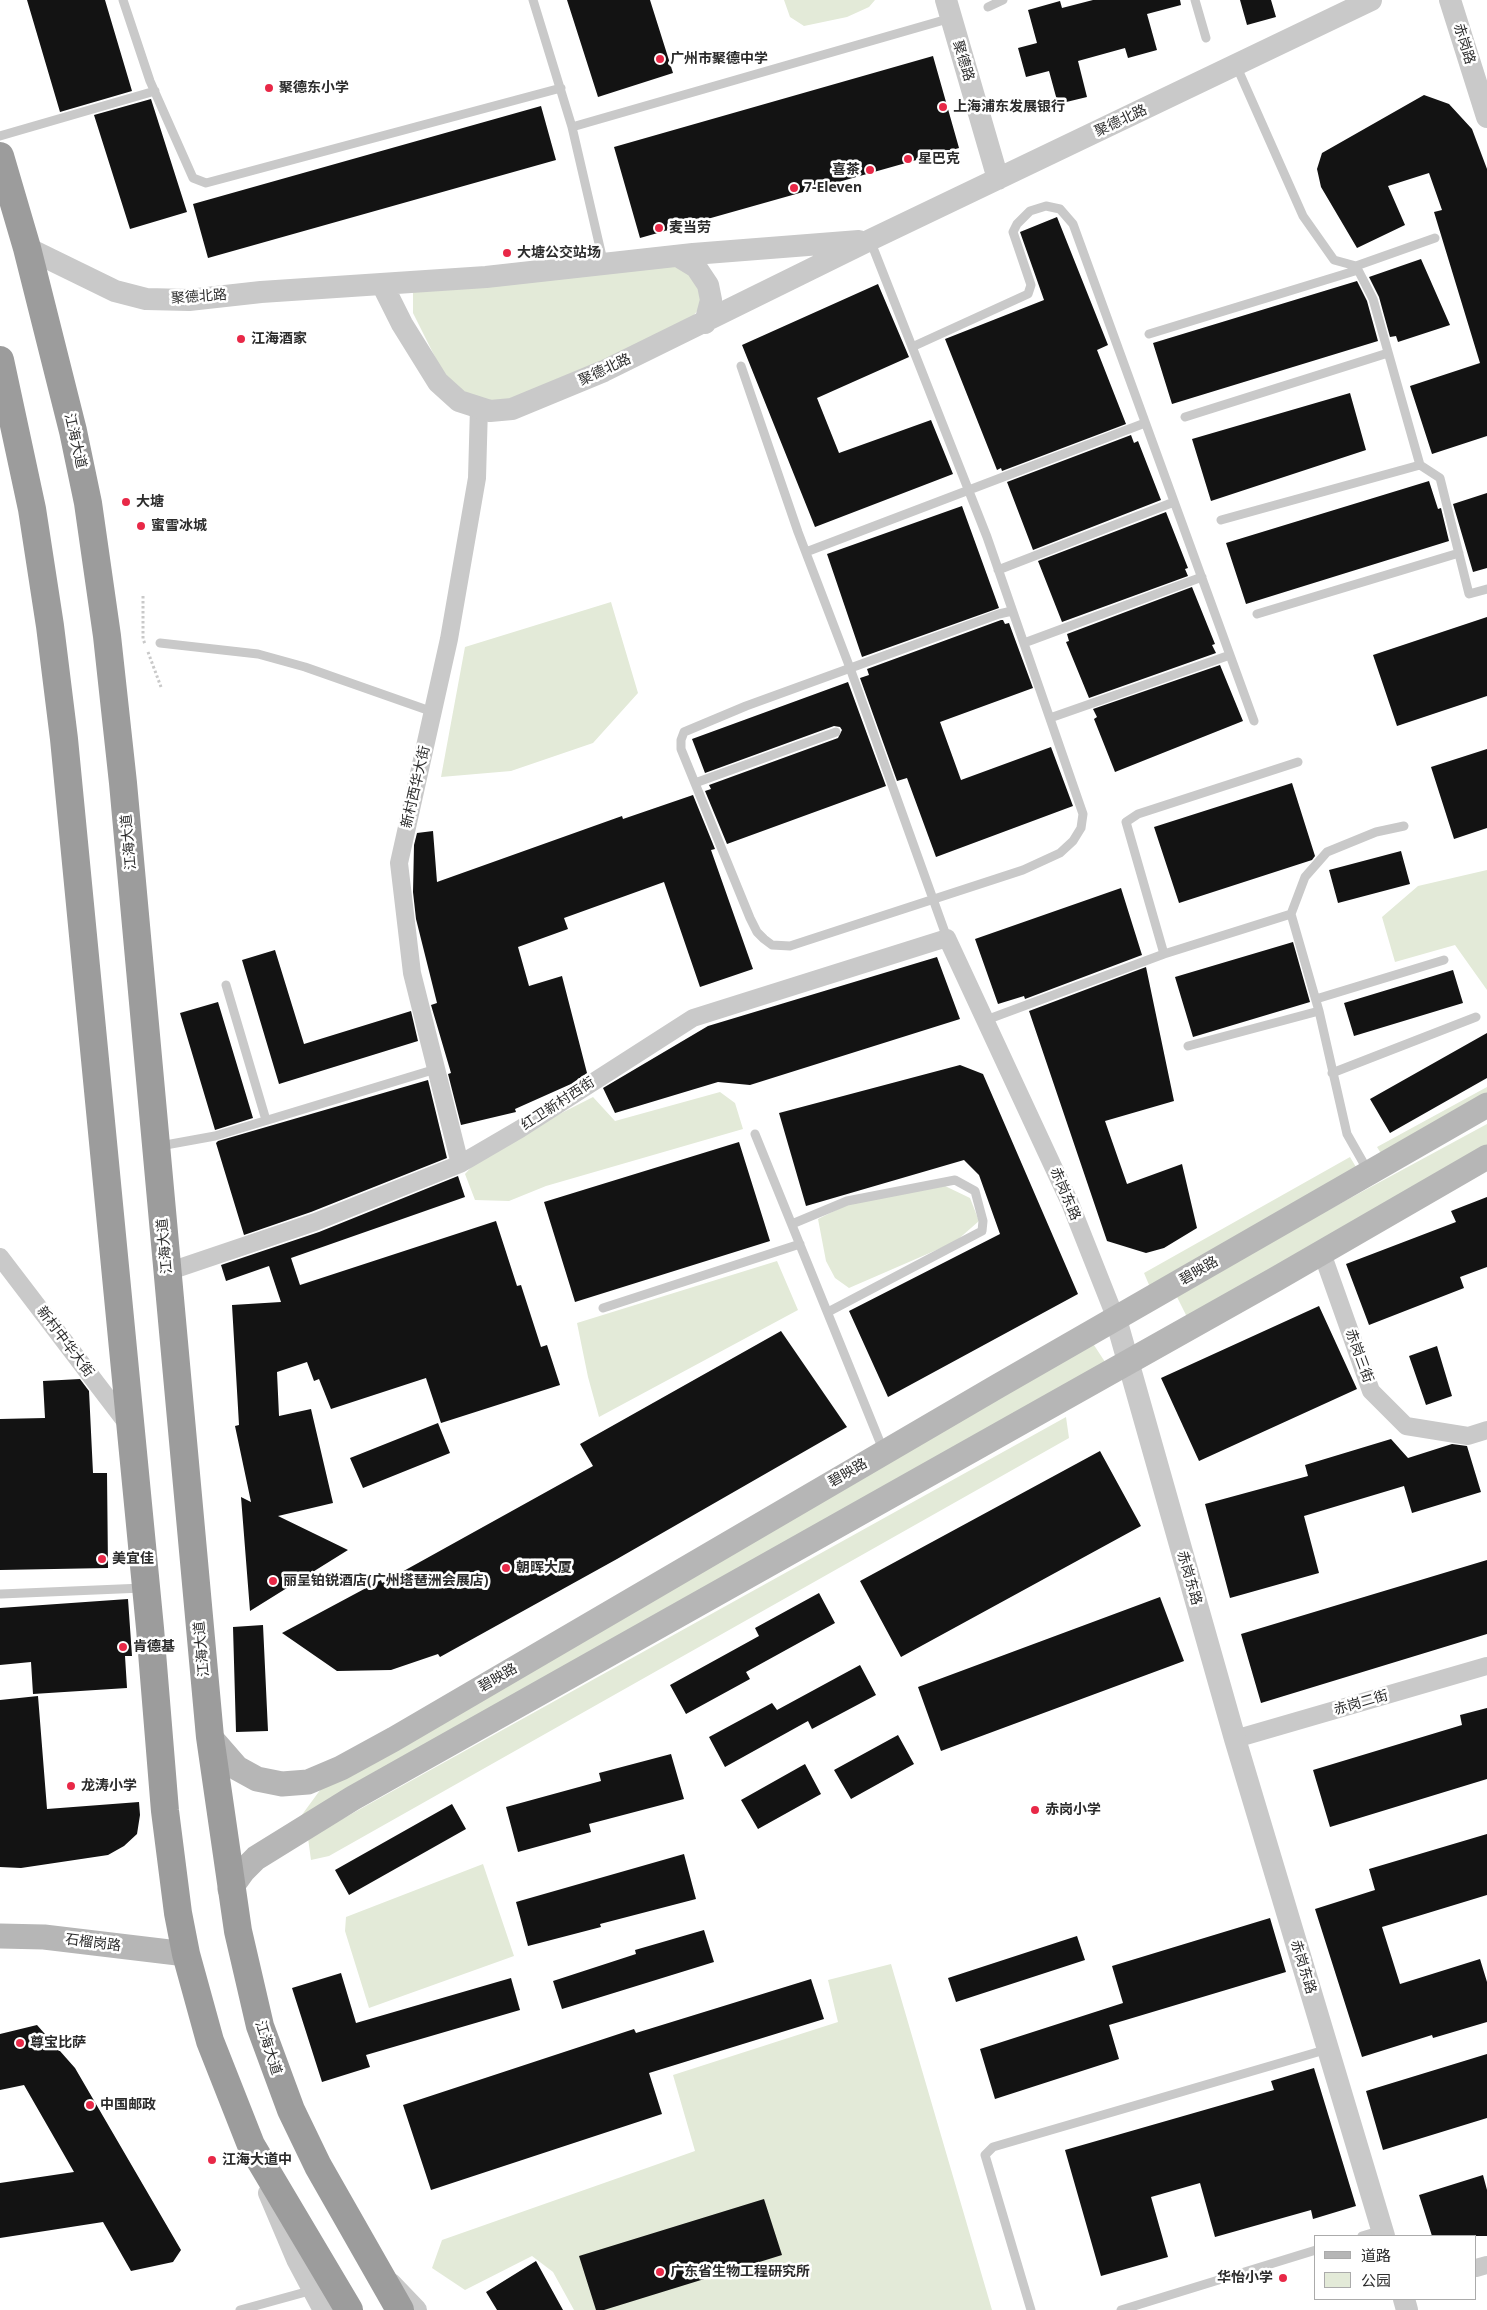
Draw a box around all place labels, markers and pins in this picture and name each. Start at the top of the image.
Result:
place label: 广州市聚德中学 [670,51,768,67]
marker: 广州市聚德中学 [654,53,666,65]
place label: 聚德东小学 [279,80,349,96]
marker: 聚德东小学 [263,82,275,94]
place label: 上海浦东发展银行 [953,99,1065,115]
marker: 上海浦东发展银行 [937,101,949,113]
place label: 星巴克 [918,151,960,167]
marker: 星巴克 [902,153,914,165]
place label: 喜茶 [832,162,860,178]
marker: 喜茶 [864,164,876,176]
place label: 7-Eleven [804,180,862,196]
marker: 7-Eleven [788,182,800,194]
place label: 麦当劳 [669,220,711,236]
marker: 麦当劳 [653,222,665,234]
place label: 大塘公交站场 [517,245,601,261]
marker: 大塘公交站场 [501,247,513,259]
place label: 江海酒家 [251,331,307,347]
marker: 江海酒家 [235,333,247,345]
place label: 大塘 [136,494,164,510]
marker: 大塘 [120,496,132,508]
place label: 蜜雪冰城 [151,518,207,534]
marker: 蜜雪冰城 [135,520,147,532]
place label: 美宜佳 [112,1551,154,1567]
marker: 美宜佳 [96,1553,108,1565]
place label: 朝晖大厦 [516,1560,572,1576]
marker: 朝晖大厦 [500,1562,512,1574]
place label: 丽呈铂锐酒店(广州塔琶洲会展店) [283,1573,488,1589]
marker: 丽呈铂锐酒店(广州塔琶洲会展店) [267,1575,279,1587]
place label: 肯德基 [133,1639,175,1655]
marker: 肯德基 [117,1641,129,1653]
place label: 龙涛小学 [81,1778,137,1794]
marker: 龙涛小学 [65,1780,77,1792]
place label: 赤岗小学 [1045,1802,1101,1818]
marker: 赤岗小学 [1029,1804,1041,1816]
place label: 尊宝比萨 [30,2035,86,2051]
marker: 尊宝比萨 [14,2037,26,2049]
place label: 中国邮政 [100,2097,156,2113]
marker: 中国邮政 [84,2099,96,2111]
place label: 江海大道中 [222,2152,292,2168]
marker: 江海大道中 [206,2154,218,2166]
place label: 广东省生物工程研究所 [670,2264,810,2280]
marker: 广东省生物工程研究所 [654,2266,666,2278]
place label: 华怡小学 [1217,2270,1273,2286]
marker: 华怡小学 [1277,2272,1289,2284]

